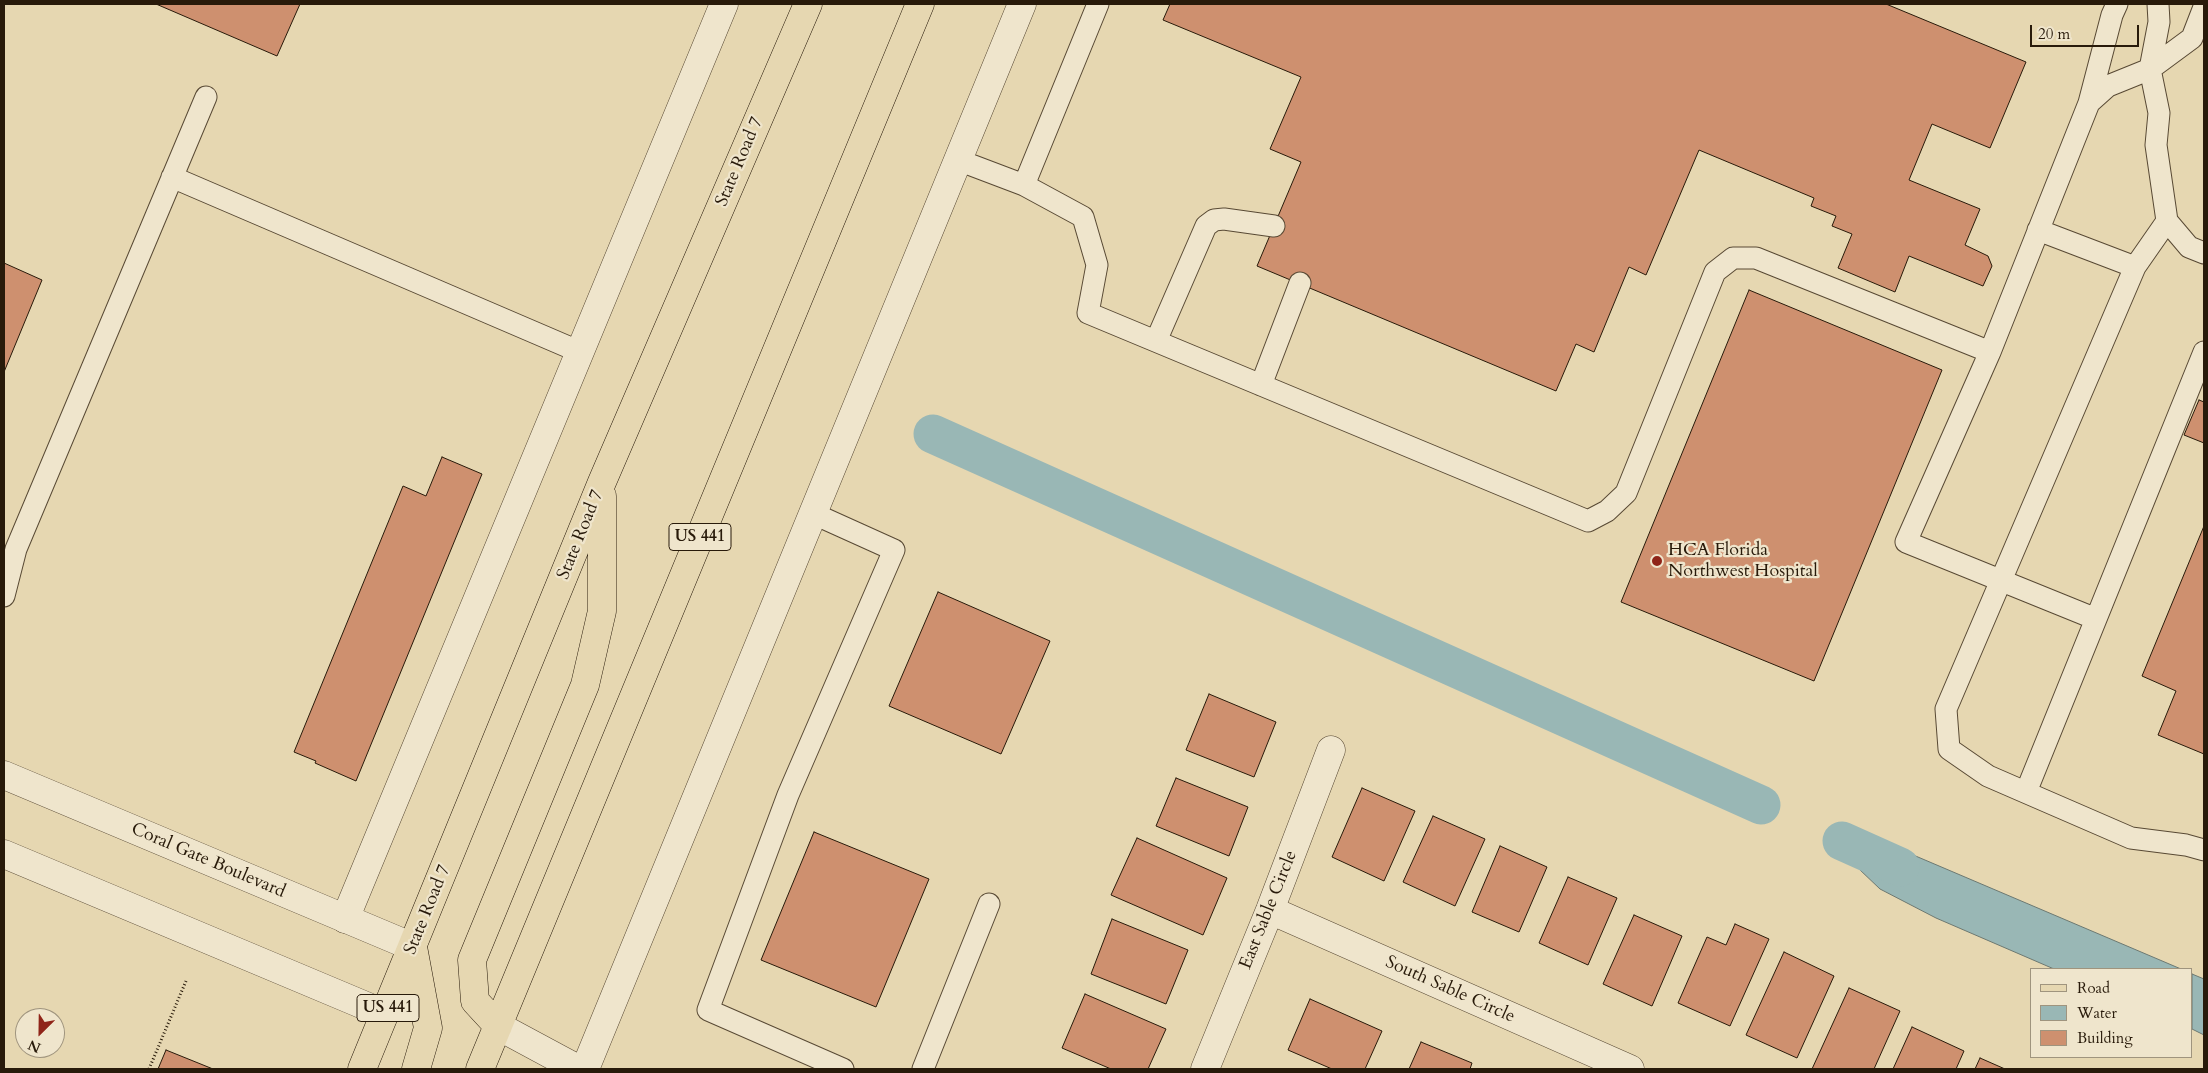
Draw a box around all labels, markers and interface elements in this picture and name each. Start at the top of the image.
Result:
scale bar [2033,15,2142,47]
text: 20 m [2038,24,2070,44]
street label: State Road 7 [712,114,768,210]
street label: State Road 7 [553,487,609,583]
road number: US 441 [669,524,731,550]
place label: HCA Florida Northwest Hospital [1668,540,1818,582]
marker: HCA Florida Northwest Hospital [1650,554,1664,568]
street label: Coral Gate Boulevard [128,819,288,903]
street label: East Sable Circle [1235,848,1303,972]
street label: State Road 7 [400,862,456,958]
street label: South Sable Circle [1382,952,1518,1028]
legend [2030,968,2193,1058]
text: Road [2077,978,2110,998]
road number: US 441 [357,994,419,1021]
text: Water [2077,1003,2117,1023]
north arrow [15,1008,65,1058]
text: Building [2077,1028,2133,1048]
text: N [25,1035,44,1057]

